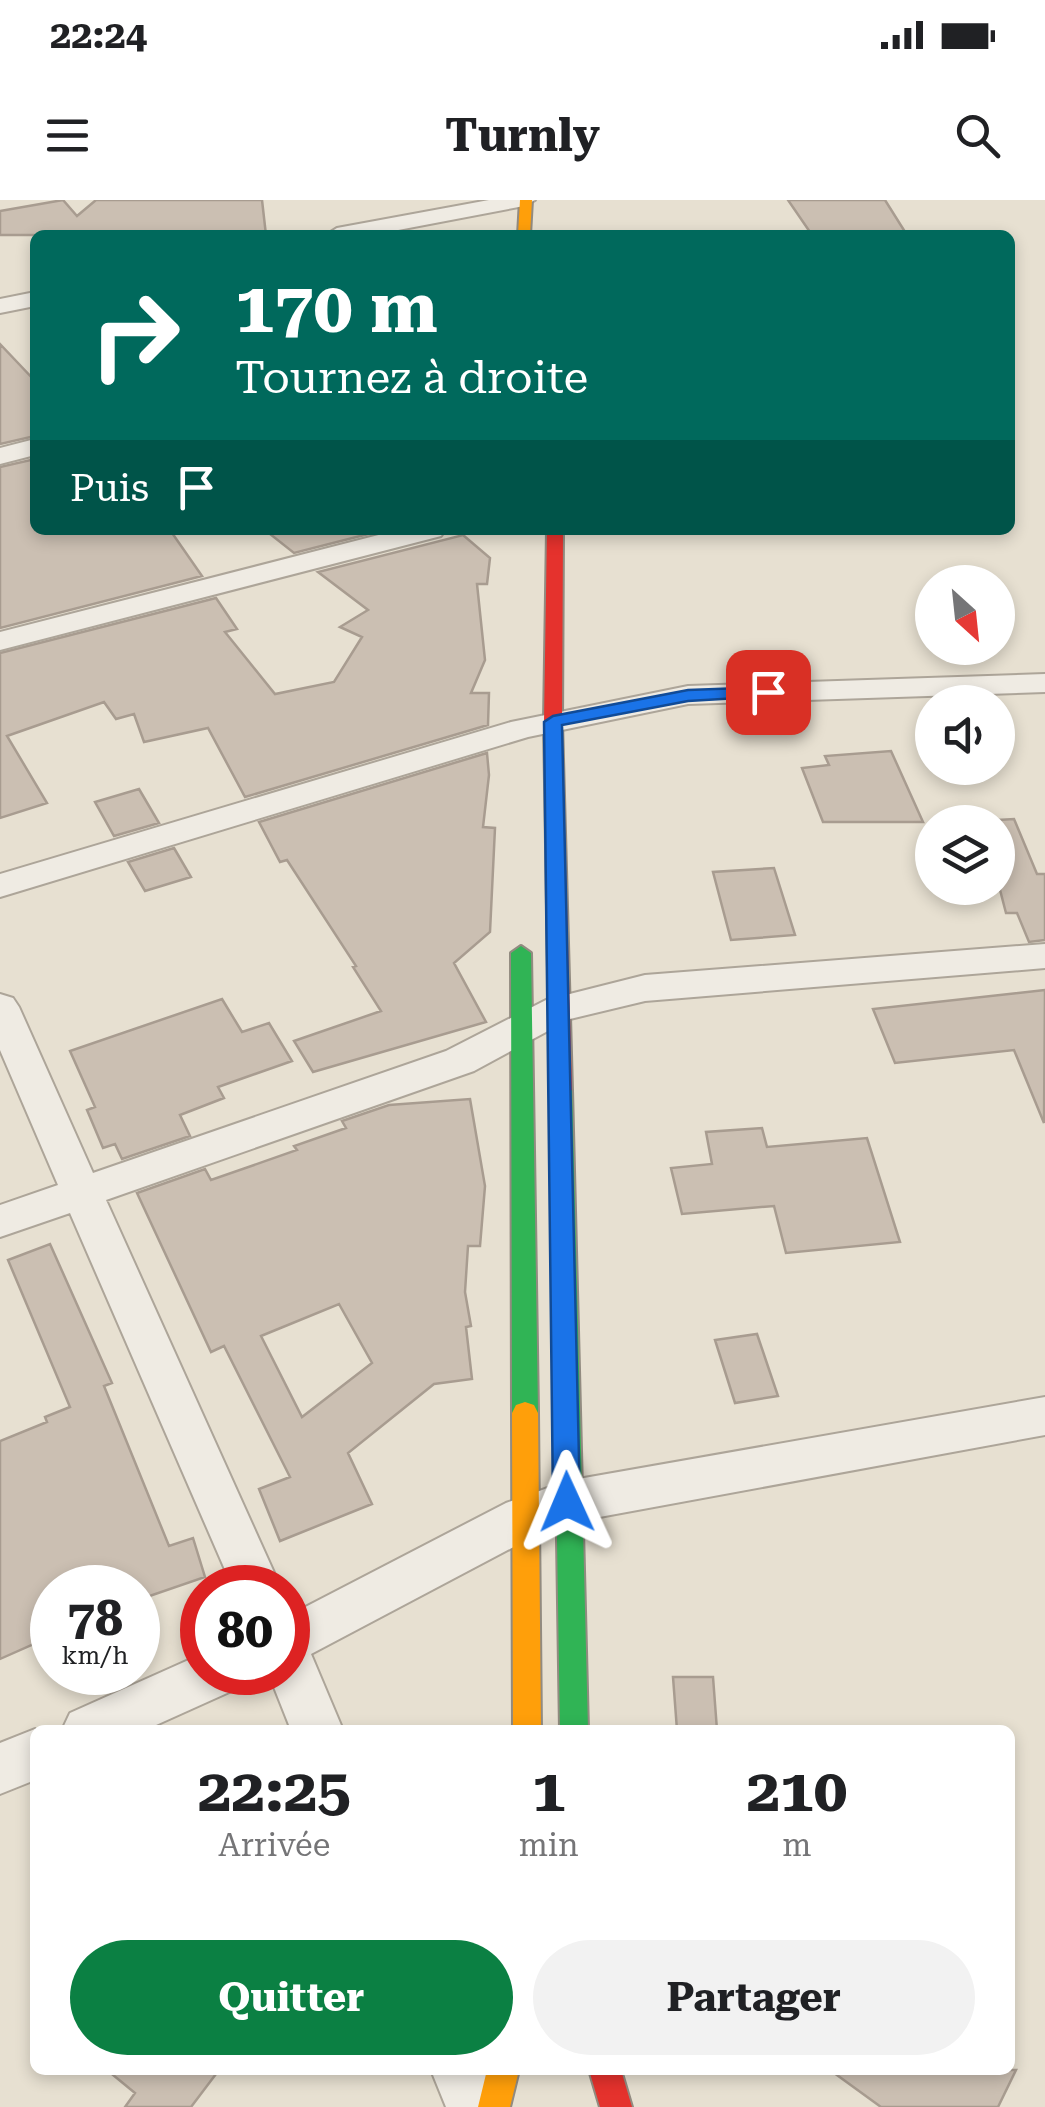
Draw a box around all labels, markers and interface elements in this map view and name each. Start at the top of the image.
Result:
text: 22:24 [50,13,147,57]
icon: menu [40,108,95,163]
icon: search [950,108,1005,163]
text: Turnly [445,109,600,162]
text: 170 m [235,267,438,349]
icon: right [70,270,200,400]
text: Tournez à droite [235,351,588,404]
icon: arrive [169,460,224,515]
text: Puis [70,466,149,510]
north arrow [915,565,1015,665]
map controls [915,565,1015,905]
pin [726,650,811,735]
icon: arrive [741,665,796,720]
button: sound [915,685,1015,785]
button: layers [915,805,1015,905]
position arrow [515,1450,619,1554]
speed limit sign: 80 [180,1565,310,1695]
text: 78 [67,1589,123,1647]
text: km/h [62,1641,128,1670]
text: 22:25 [198,1755,351,1826]
text: 1 [532,1755,565,1826]
text: 210 [746,1755,847,1826]
text: Arrivée [218,1826,330,1864]
text: min [519,1826,579,1864]
text: m [782,1826,811,1864]
button: Quitter [70,1940,513,2055]
button: Partager [533,1940,975,2055]

